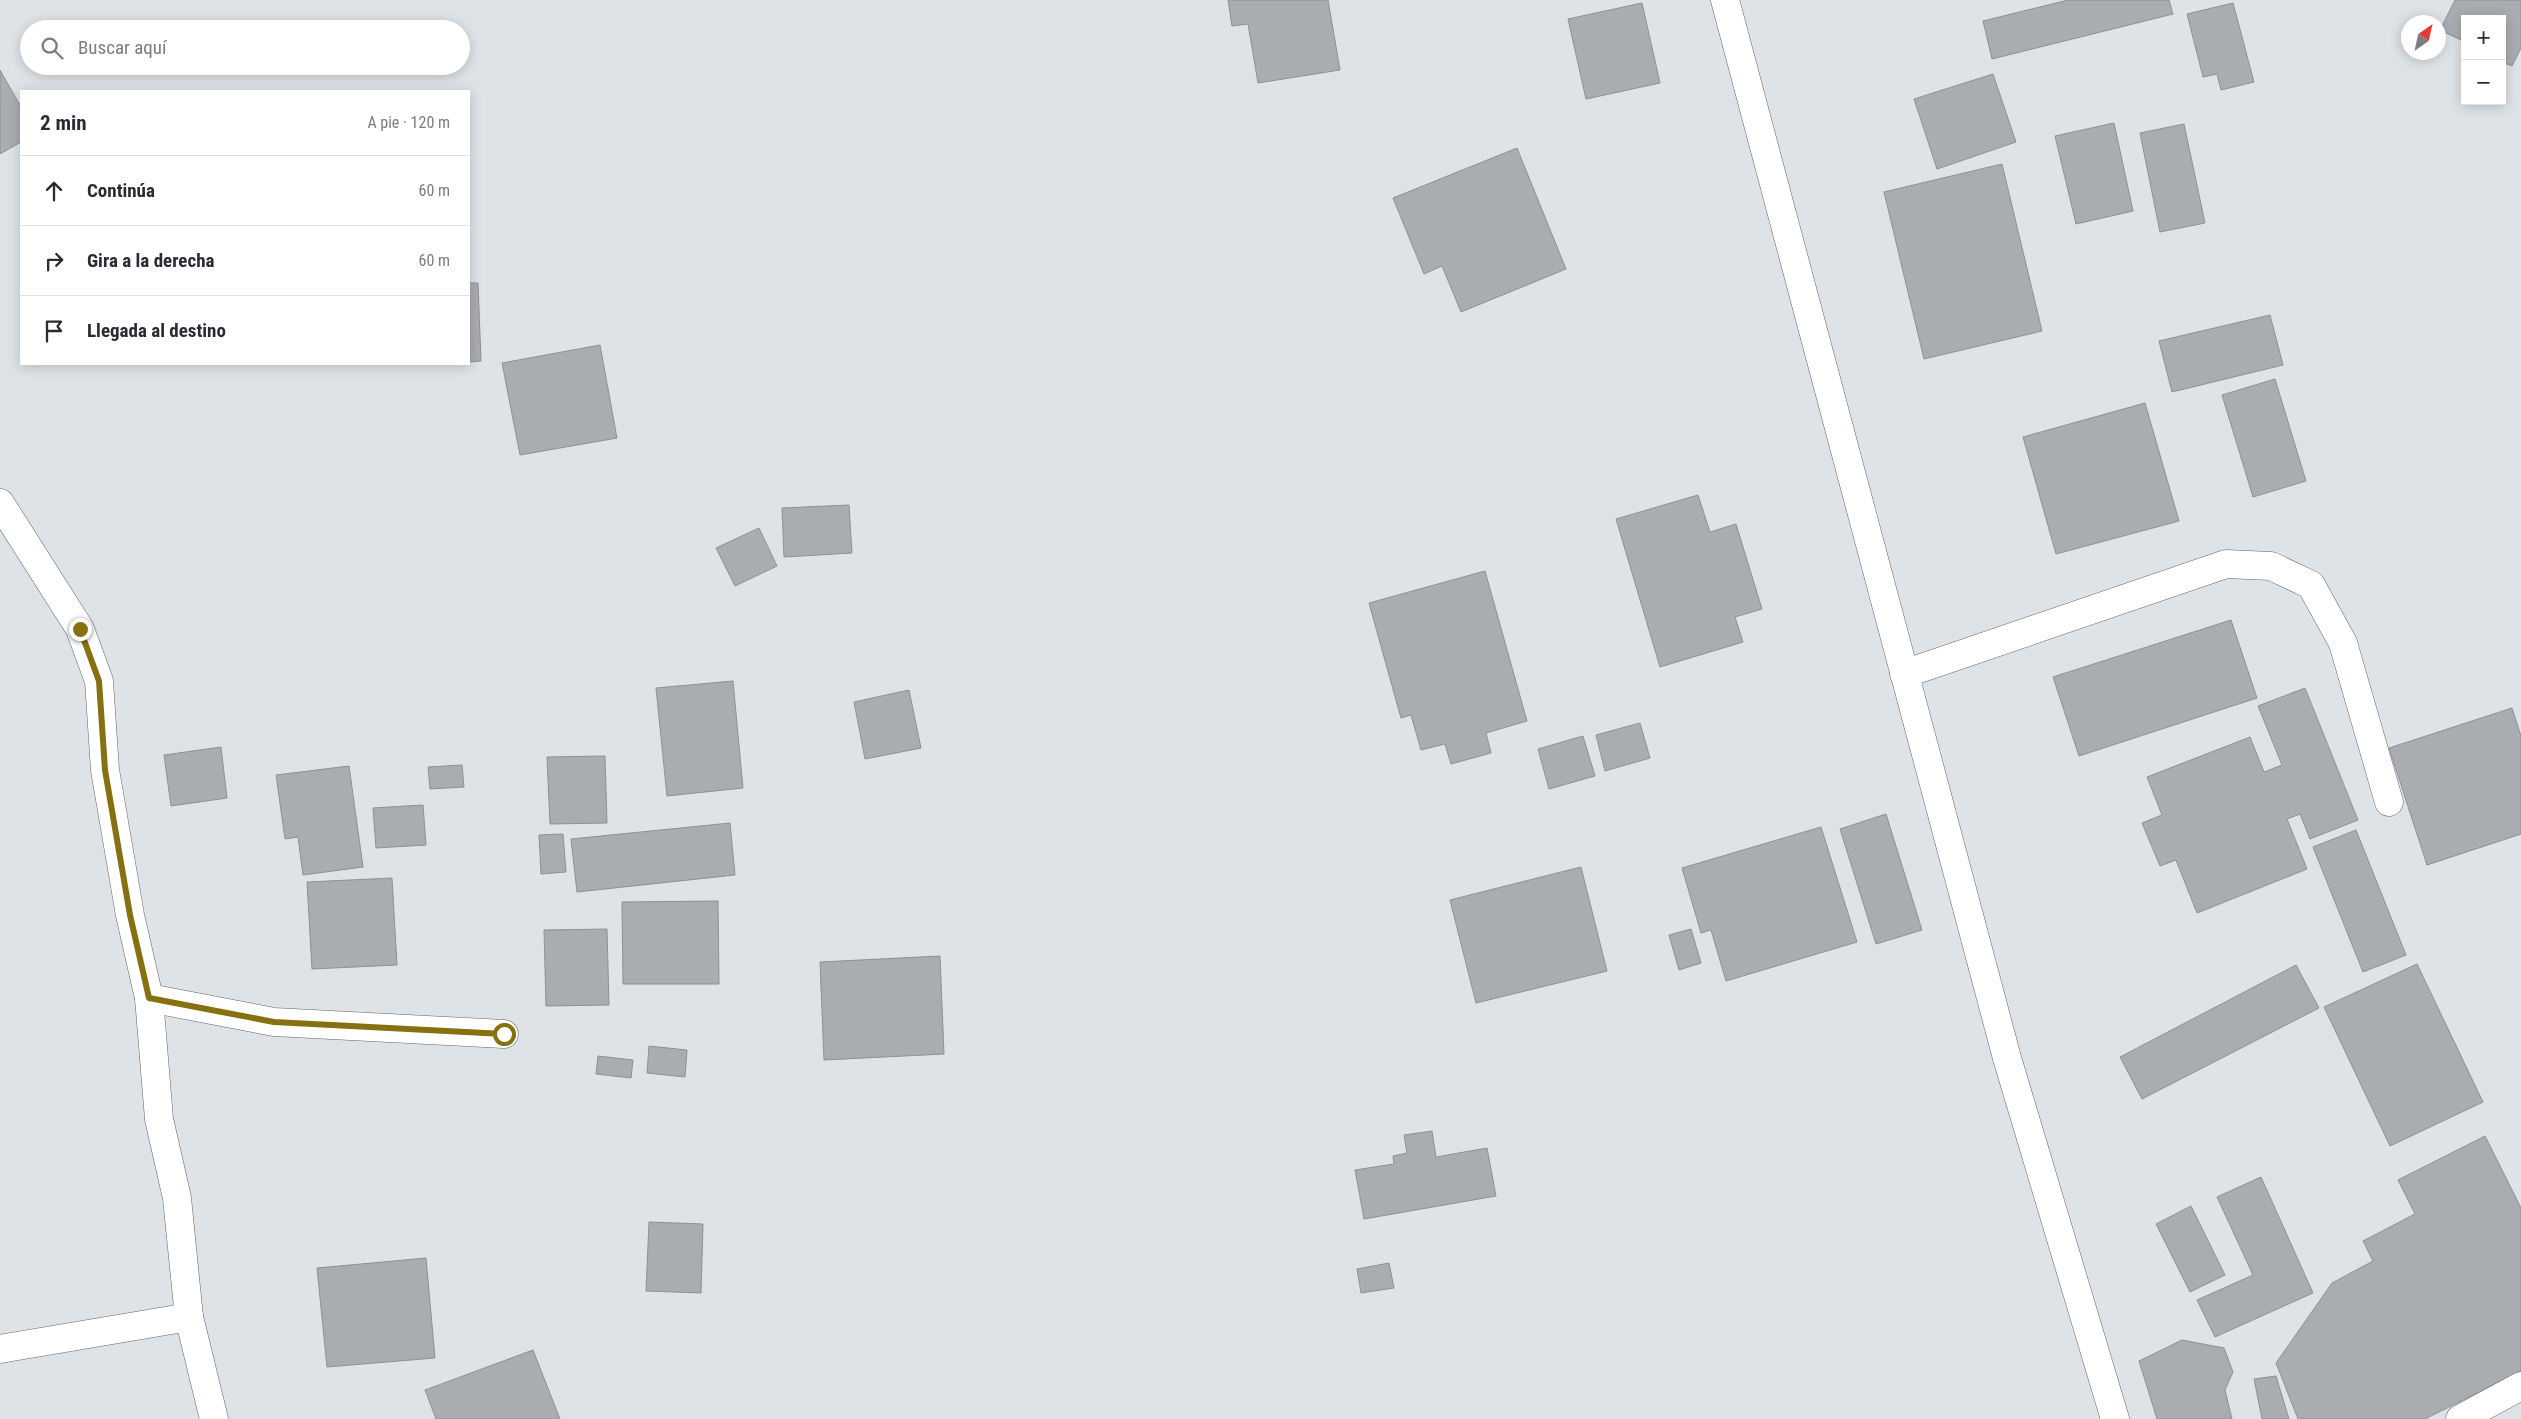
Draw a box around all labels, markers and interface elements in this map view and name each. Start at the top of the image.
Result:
north arrow [2401,15,2446,60]
map controls [2461,15,2506,105]
button: + [2461,15,2506,60]
search box [20,20,470,75]
icon: search [38,34,66,62]
text: Buscar aquí [78,36,167,59]
button: − [2461,60,2506,105]
text: 2 min [40,111,87,135]
text: A pie · 120 m [367,113,450,132]
icon: ahead [40,177,68,205]
text: Continúa [87,179,155,202]
text: 60 m [418,181,450,200]
icon: right [40,247,68,275]
text: Gira a la derecha [87,249,214,272]
text: 60 m [418,251,450,270]
icon: arrive [40,317,68,345]
text: Llegada al destino [87,319,226,342]
route end [69,618,92,641]
route start [493,1023,516,1046]

